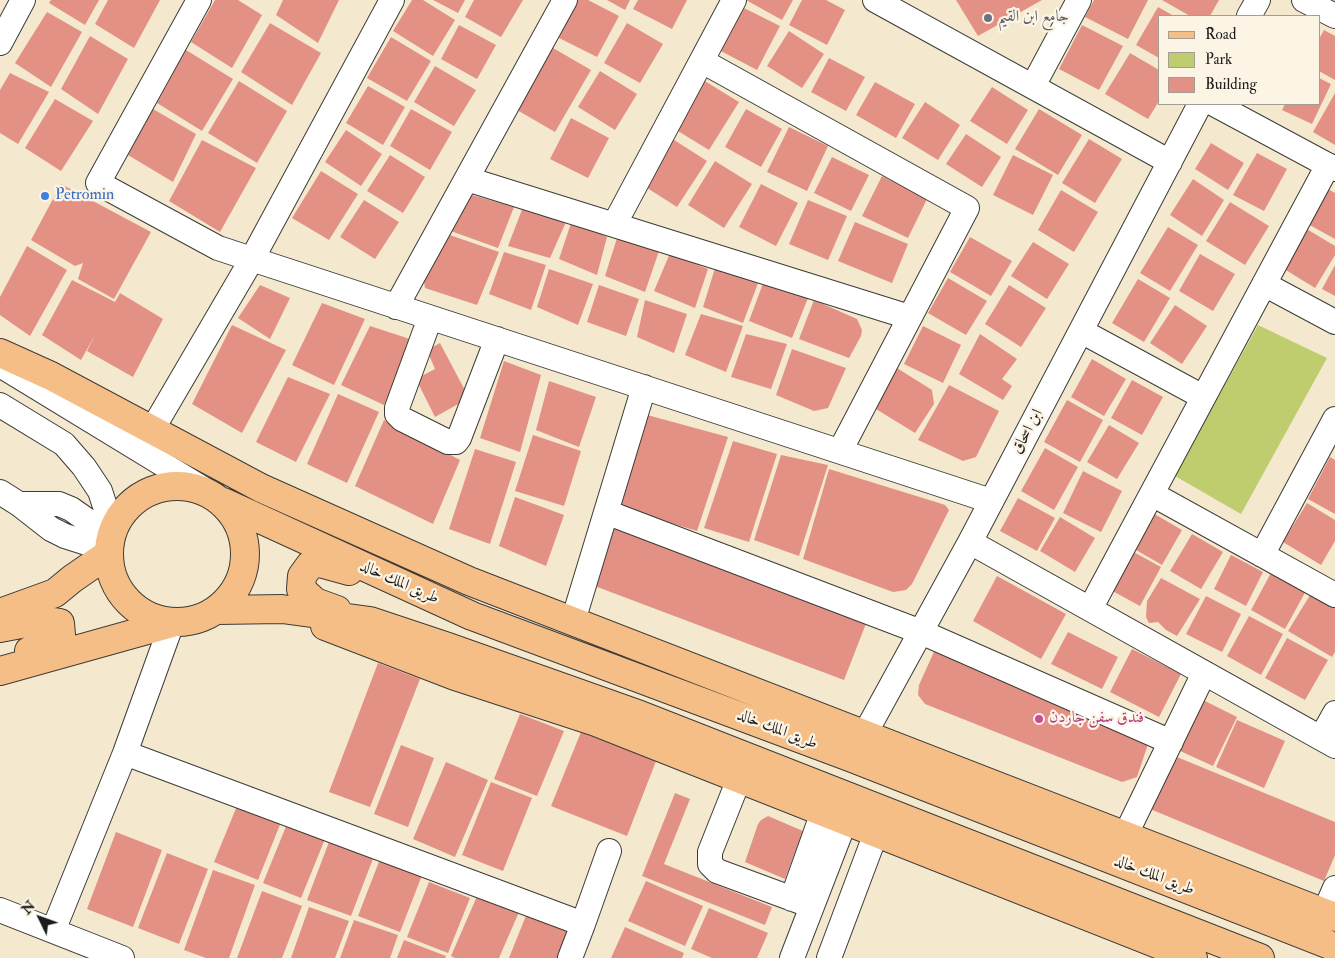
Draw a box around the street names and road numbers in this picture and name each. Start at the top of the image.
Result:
street label: ابن اسحاق [1008,406,1048,458]
street label: طريق الملك خالد [356,557,442,609]
street label: طريق الملك خالد [734,706,820,754]
street label: طريق الملك خالد [1111,852,1197,900]

